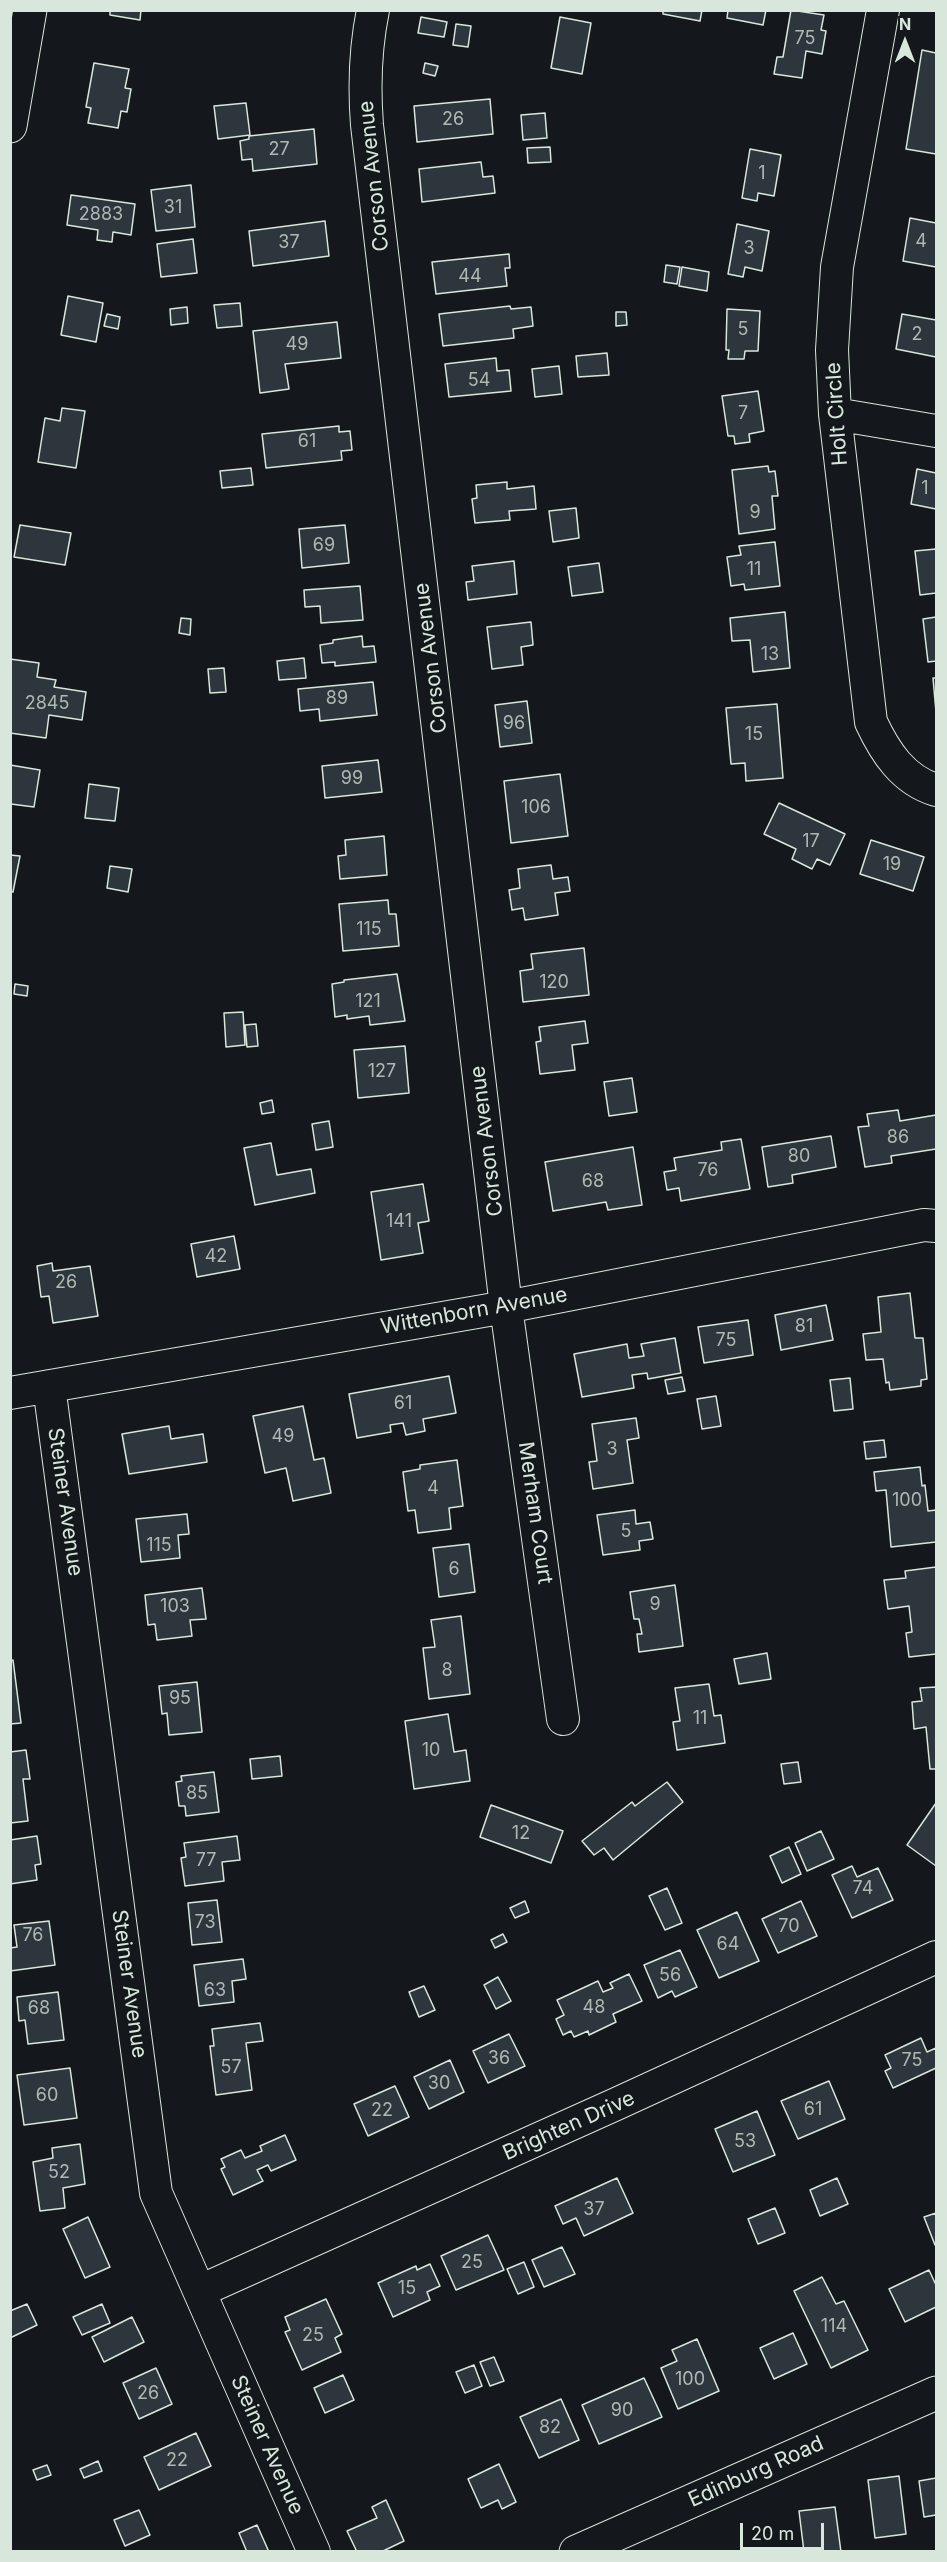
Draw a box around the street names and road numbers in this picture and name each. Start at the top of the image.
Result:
street label: Corson Avenue [354,99,394,253]
street label: Holt Circle [821,361,853,467]
street label: Corson Avenue [409,581,453,735]
street label: Corson Avenue [465,1064,509,1218]
street label: Wittenborn Avenue [379,1282,569,1340]
street label: Steiner Avenue [42,1426,88,1578]
street label: Merham Court [513,1440,557,1586]
street label: Steiner Avenue [106,1908,152,2060]
street label: Brighten Drive [499,2086,639,2166]
street label: Steiner Avenue [225,2371,309,2519]
street label: Edinburg Road [685,2431,827,2513]

